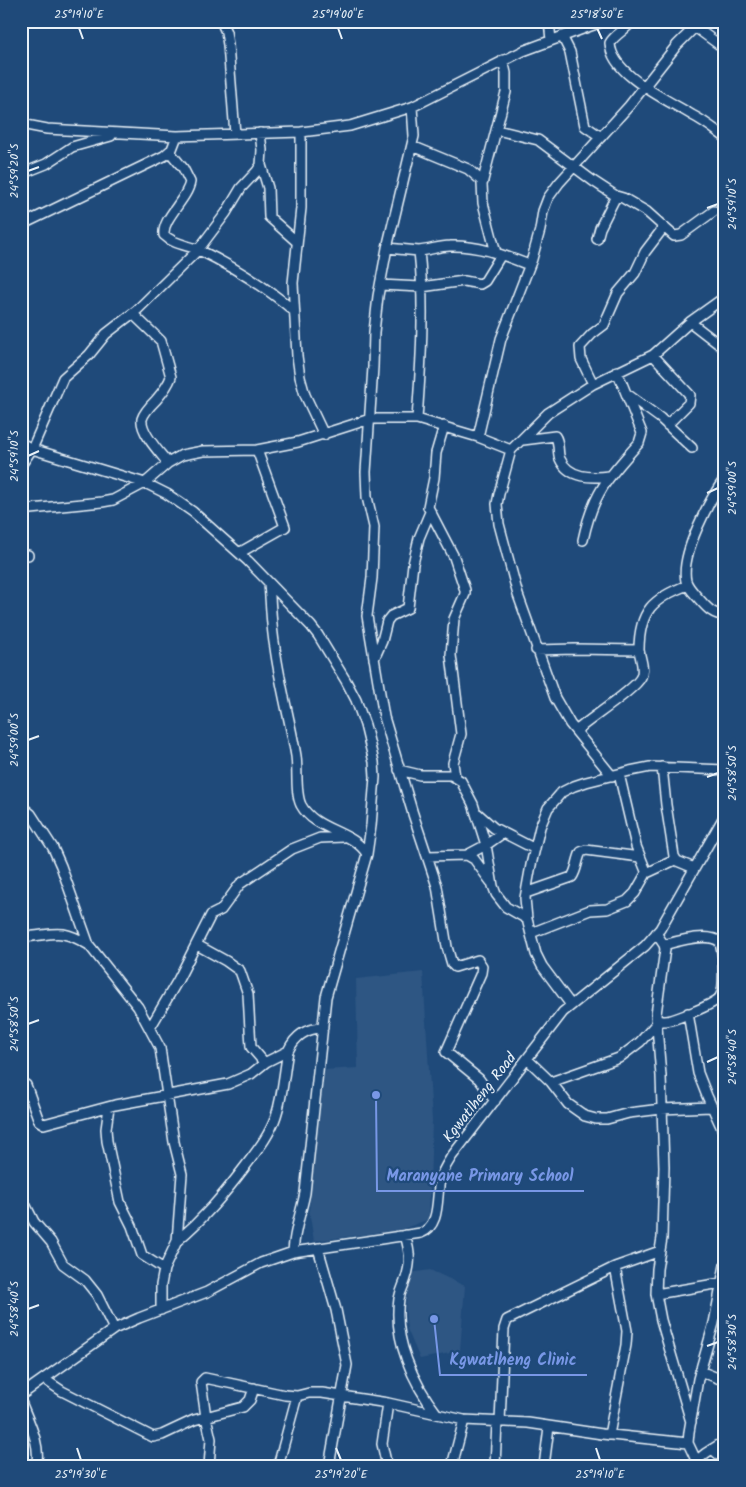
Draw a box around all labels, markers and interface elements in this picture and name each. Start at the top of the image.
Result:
text: 25°19'10"E [54,5,105,24]
text: 25°19'00"E [312,5,365,24]
text: 25°18'50"E [570,5,625,24]
text: 24°59'20"S [5,143,24,199]
text: 24°59'10"S [723,177,742,230]
text: 24°59'10"S [5,429,24,482]
text: 24°59'00"S [723,460,742,515]
text: 24°59'00"S [5,712,24,767]
text: 24°58'50"S [723,744,742,801]
text: 24°58'50"S [5,995,24,1052]
text: 24°58'40"S [723,1028,742,1085]
street label: Kgwatlheng Road [437,1047,523,1148]
callout: Maranyane Primary School [377,1160,584,1191]
text: Maranyane Primary School [386,1164,574,1189]
text: 24°58'40"S [5,1280,24,1337]
text: 24°58'30"S [723,1313,742,1370]
callout: Kgwatlheng Clinic [440,1344,587,1375]
text: Kgwatlheng Clinic [450,1348,577,1373]
text: 25°19'30"E [55,1465,108,1484]
text: 25°19'20"E [315,1465,368,1484]
text: 25°19'10"E [575,1465,626,1484]

